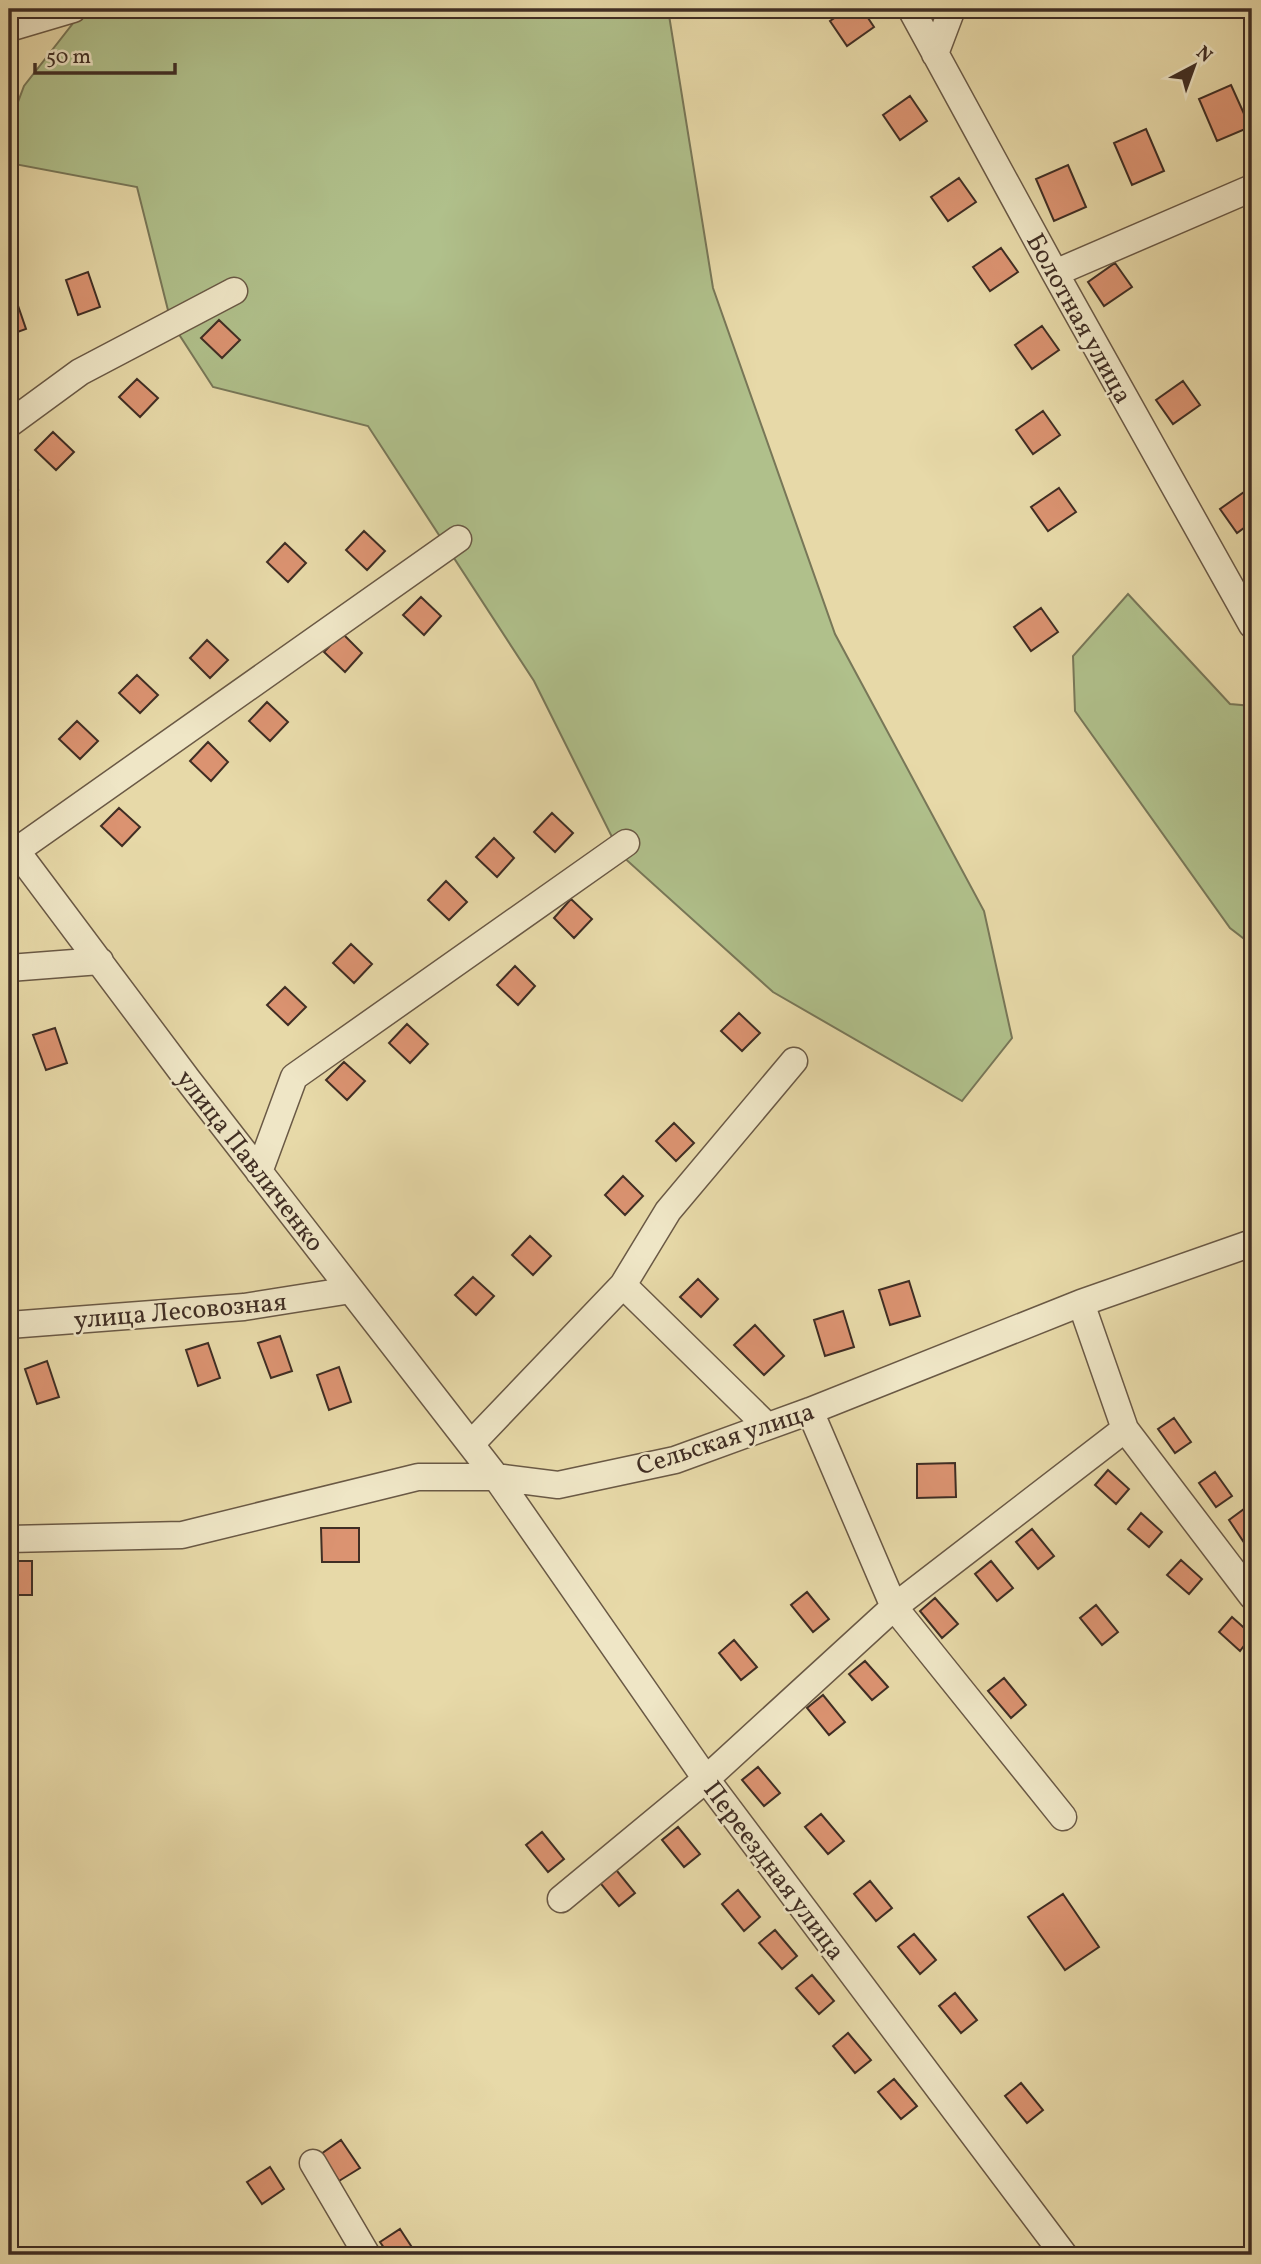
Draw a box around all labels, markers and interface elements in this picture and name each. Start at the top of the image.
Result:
scale bar [35,32,175,76]
north arrow [1160,32,1230,102]
text: N [1190,40,1218,69]
text: 50 m [46,43,91,72]
street label: Болотная улица [1016,227,1140,411]
street label: улица Павличенко [167,1062,332,1260]
street label: улица Лесовозная [72,1285,288,1339]
street label: Сельская улица [632,1394,819,1486]
street label: Переездная улица [694,1774,853,1968]

